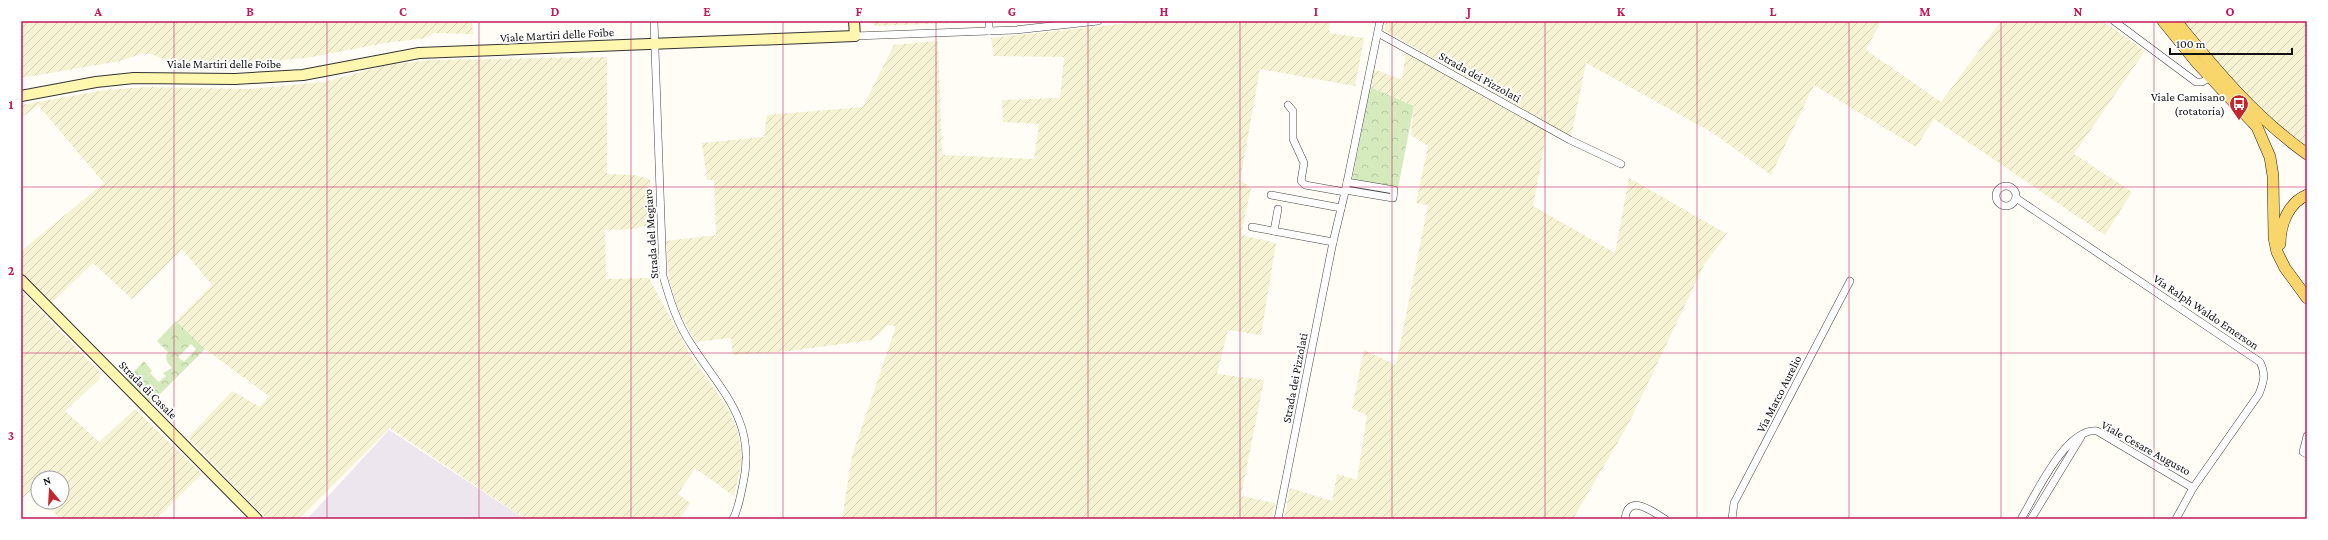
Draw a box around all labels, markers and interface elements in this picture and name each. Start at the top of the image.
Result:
text: A [93,4,102,19]
text: B [246,4,254,19]
text: C [399,4,407,19]
text: D [551,4,560,19]
text: E [703,4,711,19]
text: F [856,4,863,19]
text: G [1008,4,1016,19]
text: H [1160,4,1169,19]
text: I [1314,4,1318,19]
text: J [1465,4,1471,19]
text: K [1617,4,1626,19]
text: L [1770,4,1777,19]
text: M [1919,4,1931,19]
text: N [2074,4,2083,19]
text: O [2226,4,2235,19]
street label: Viale Martiri delle Foibe [500,25,614,45]
scale bar [2170,30,2292,56]
text: 100 m [2176,37,2206,51]
street label: Strada dei Pizzolati [1437,49,1523,105]
street label: Viale Martiri delle Foibe [167,57,281,71]
place label: Viale Camisano (rotatoria) [2151,90,2225,118]
bus stop icon: Viale Camisano (rotatoria) [2228,93,2250,121]
text: 1 [9,97,14,112]
street label: Strada del Megiaro [641,189,661,279]
text: 2 [8,263,15,278]
street label: Via Ralph Waldo Emerson [2151,271,2262,353]
street label: Strada dei Pizzolati [1279,332,1311,424]
street label: Via Marco Aurelio [1754,353,1805,435]
street label: Strada di Casale [116,358,180,422]
street label: Viale Cesare Augusto [2099,418,2193,478]
text: 3 [8,428,14,443]
north arrow [30,470,70,510]
text: N [41,473,53,487]

